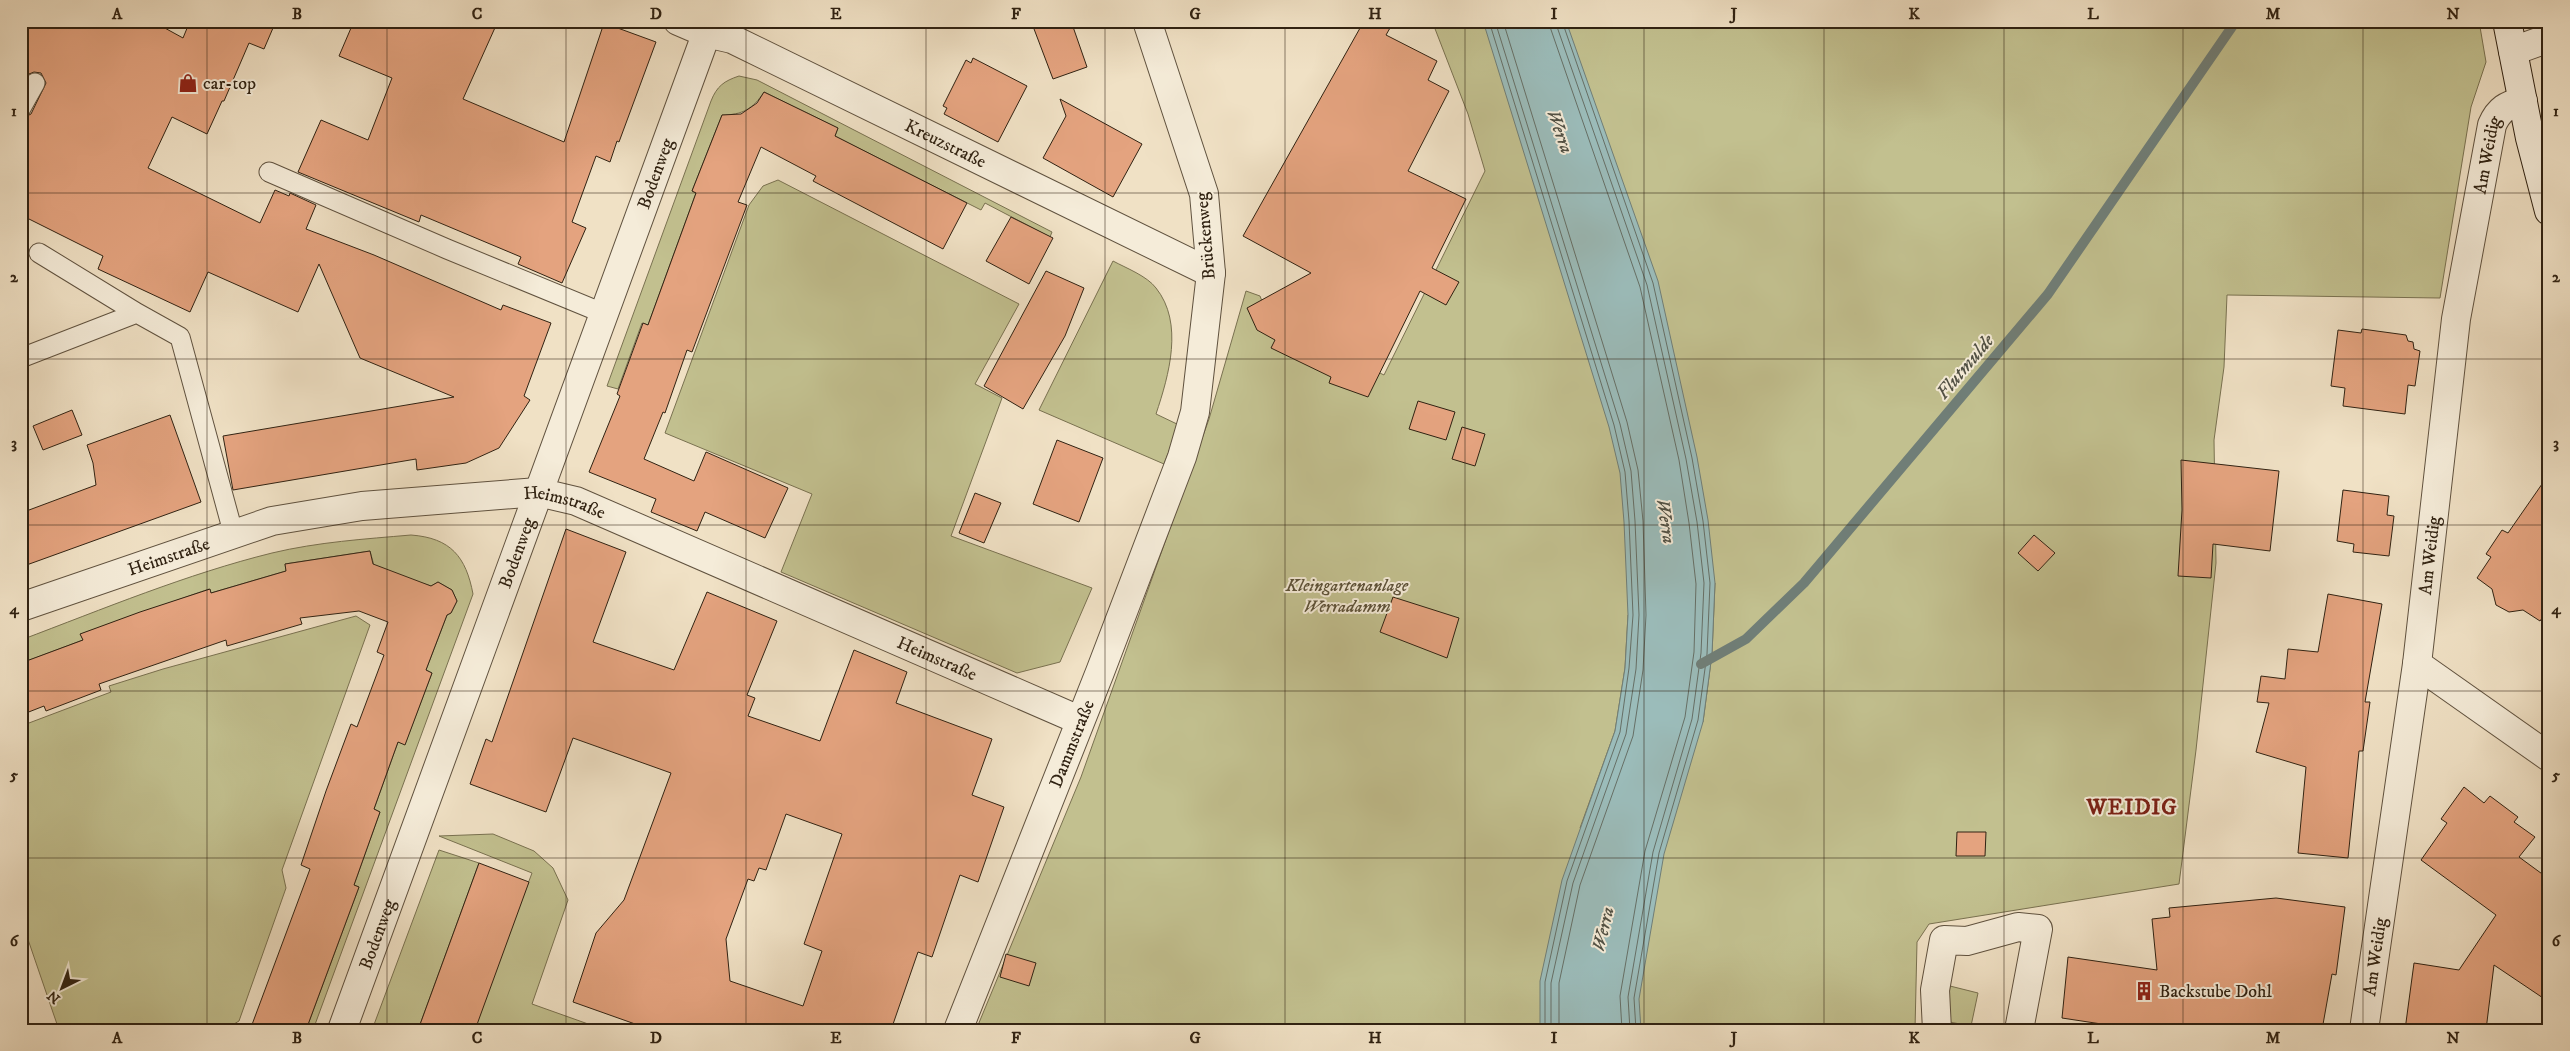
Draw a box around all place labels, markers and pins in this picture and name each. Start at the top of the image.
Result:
shop icon: car-top [177,72,199,94]
place label: car-top [203,73,256,95]
building icon: Backstube Dohl [2133,980,2155,1002]
place label: Backstube Dohl [2159,981,2272,1003]

